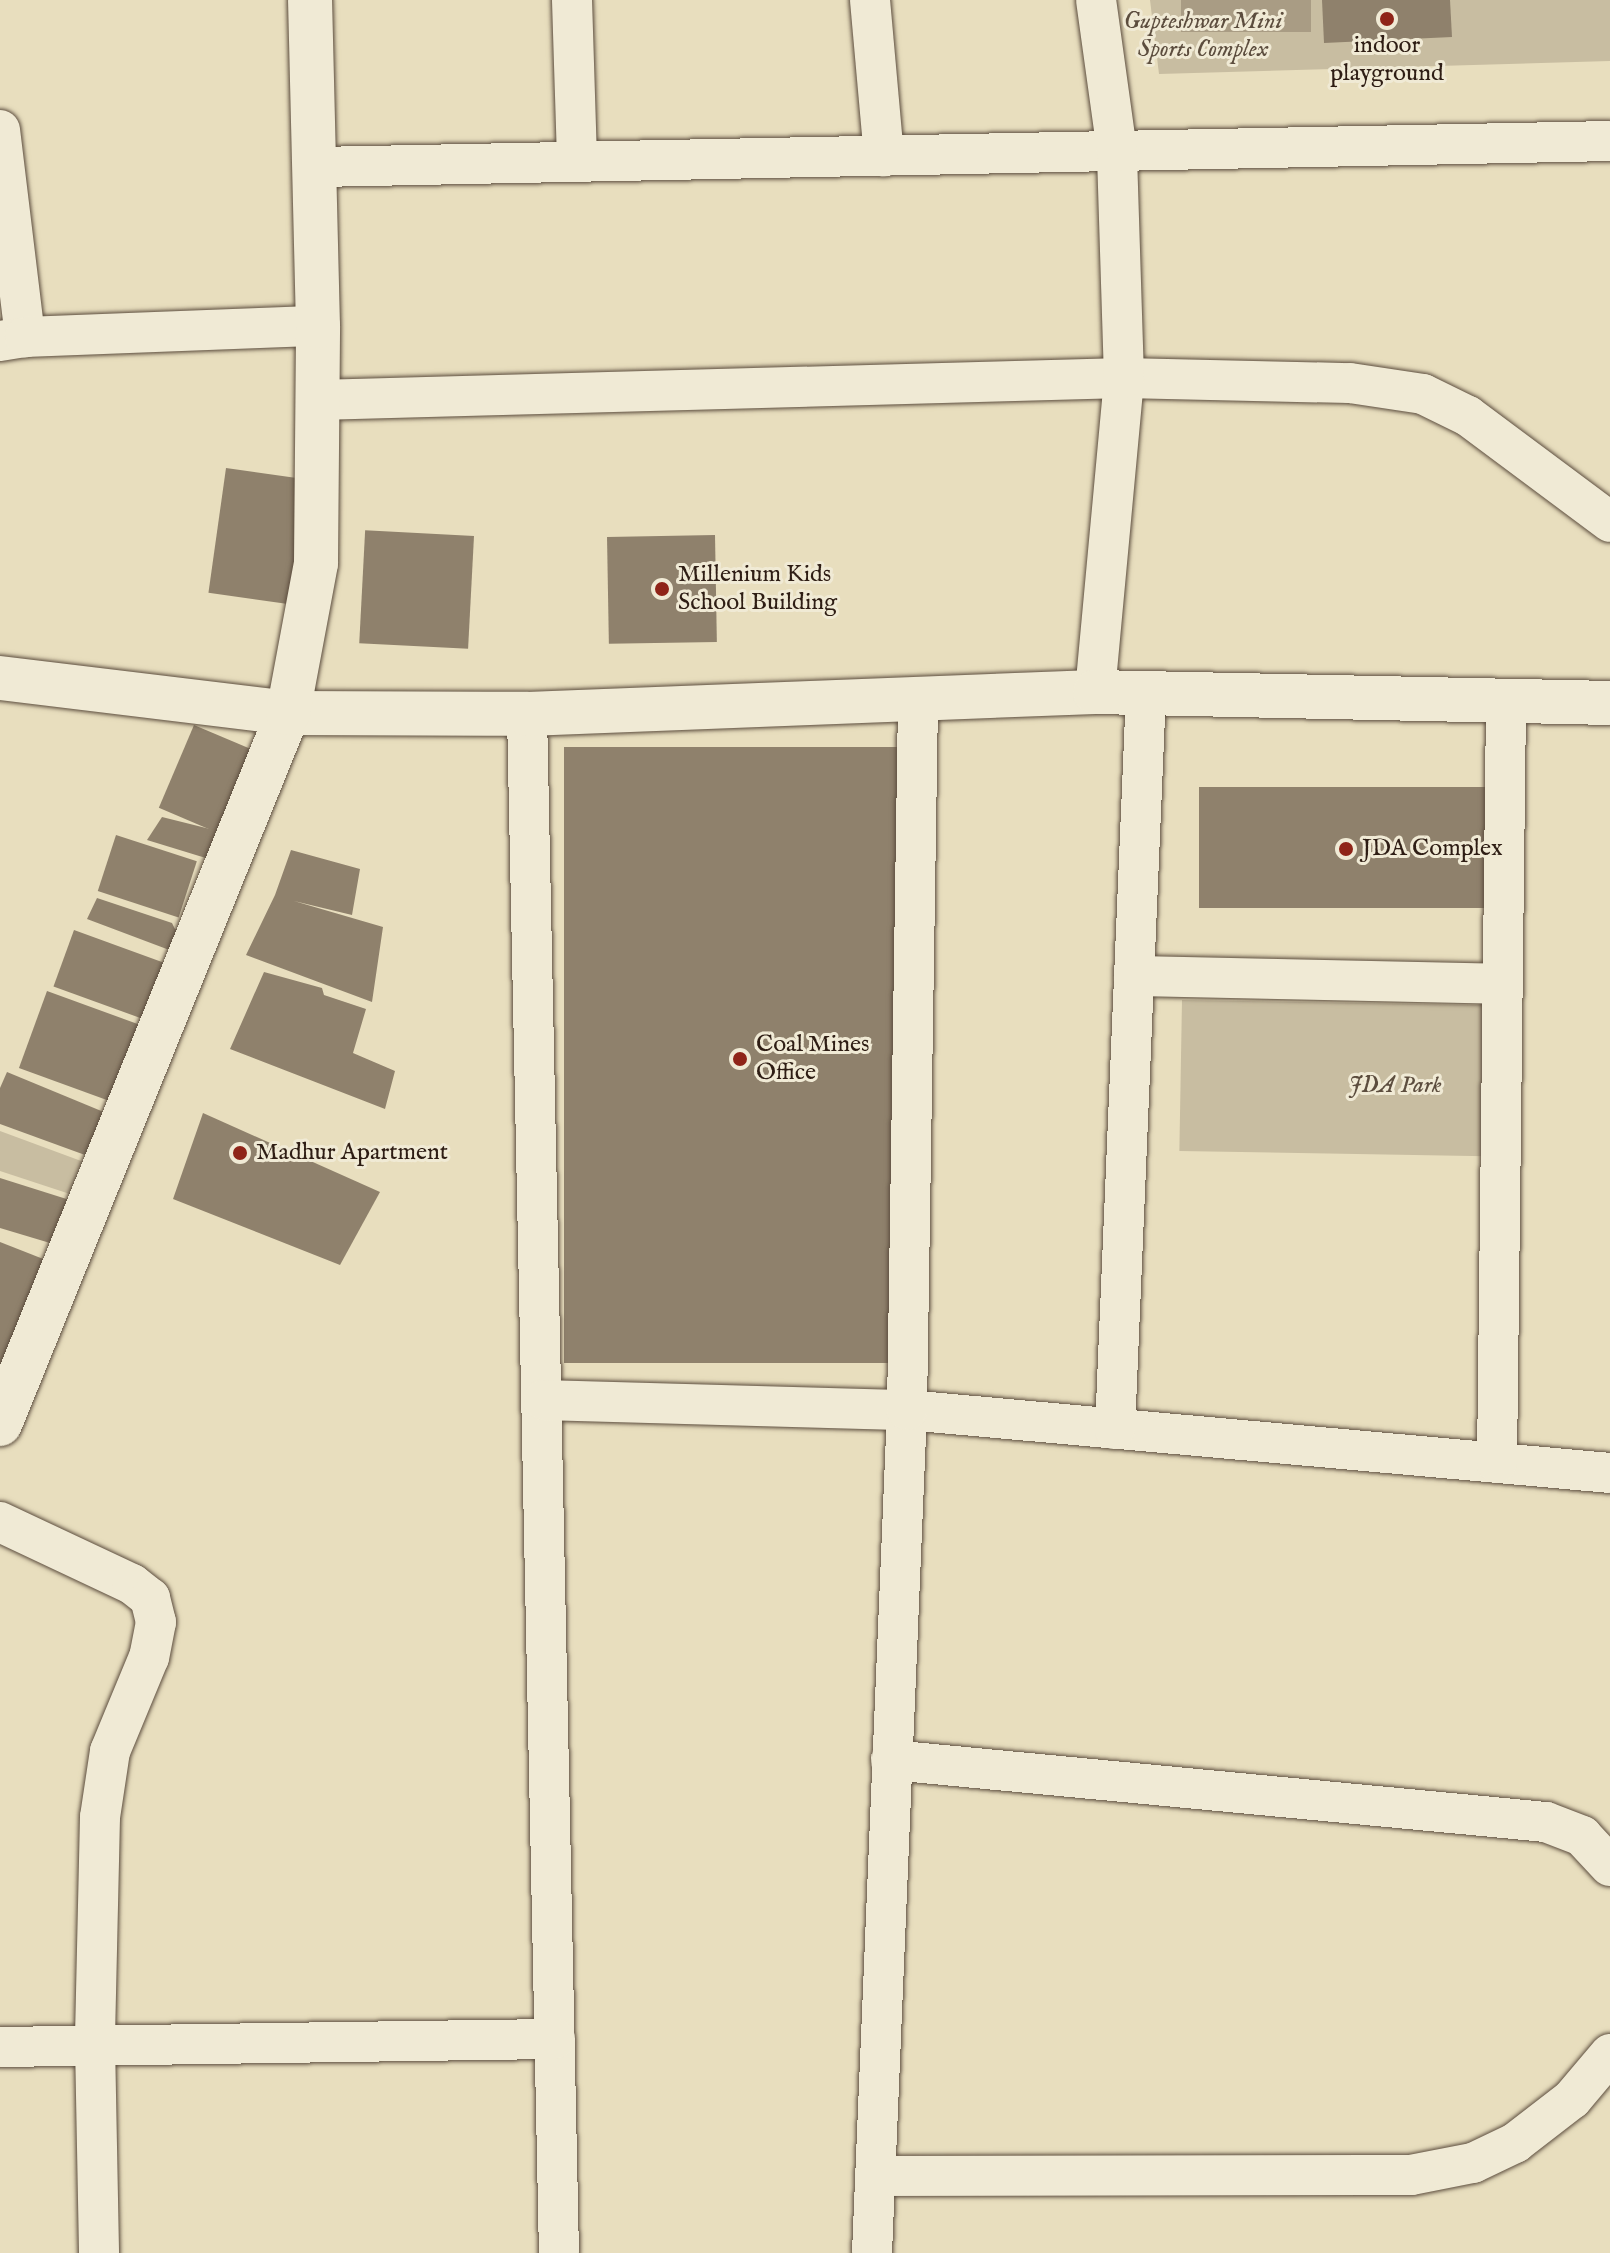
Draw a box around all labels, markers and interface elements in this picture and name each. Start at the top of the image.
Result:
park label: Gupteshwar Mini Sports Complex [1124,8,1282,64]
marker: indoor playground [1378,10,1396,28]
place label: indoor playground [1330,32,1444,88]
place label: Millenium Kids School Building [678,561,837,617]
marker: Millenium Kids School Building [653,580,671,598]
place label: JDA Complex [1362,835,1503,863]
marker: JDA Complex [1337,840,1355,858]
place label: Coal Mines Office [756,1031,870,1087]
marker: Coal Mines Office [731,1050,749,1068]
park label: JDA Park [1348,1072,1442,1100]
place label: Madhur Apartment [256,1139,448,1167]
marker: Madhur Apartment [231,1144,249,1162]

